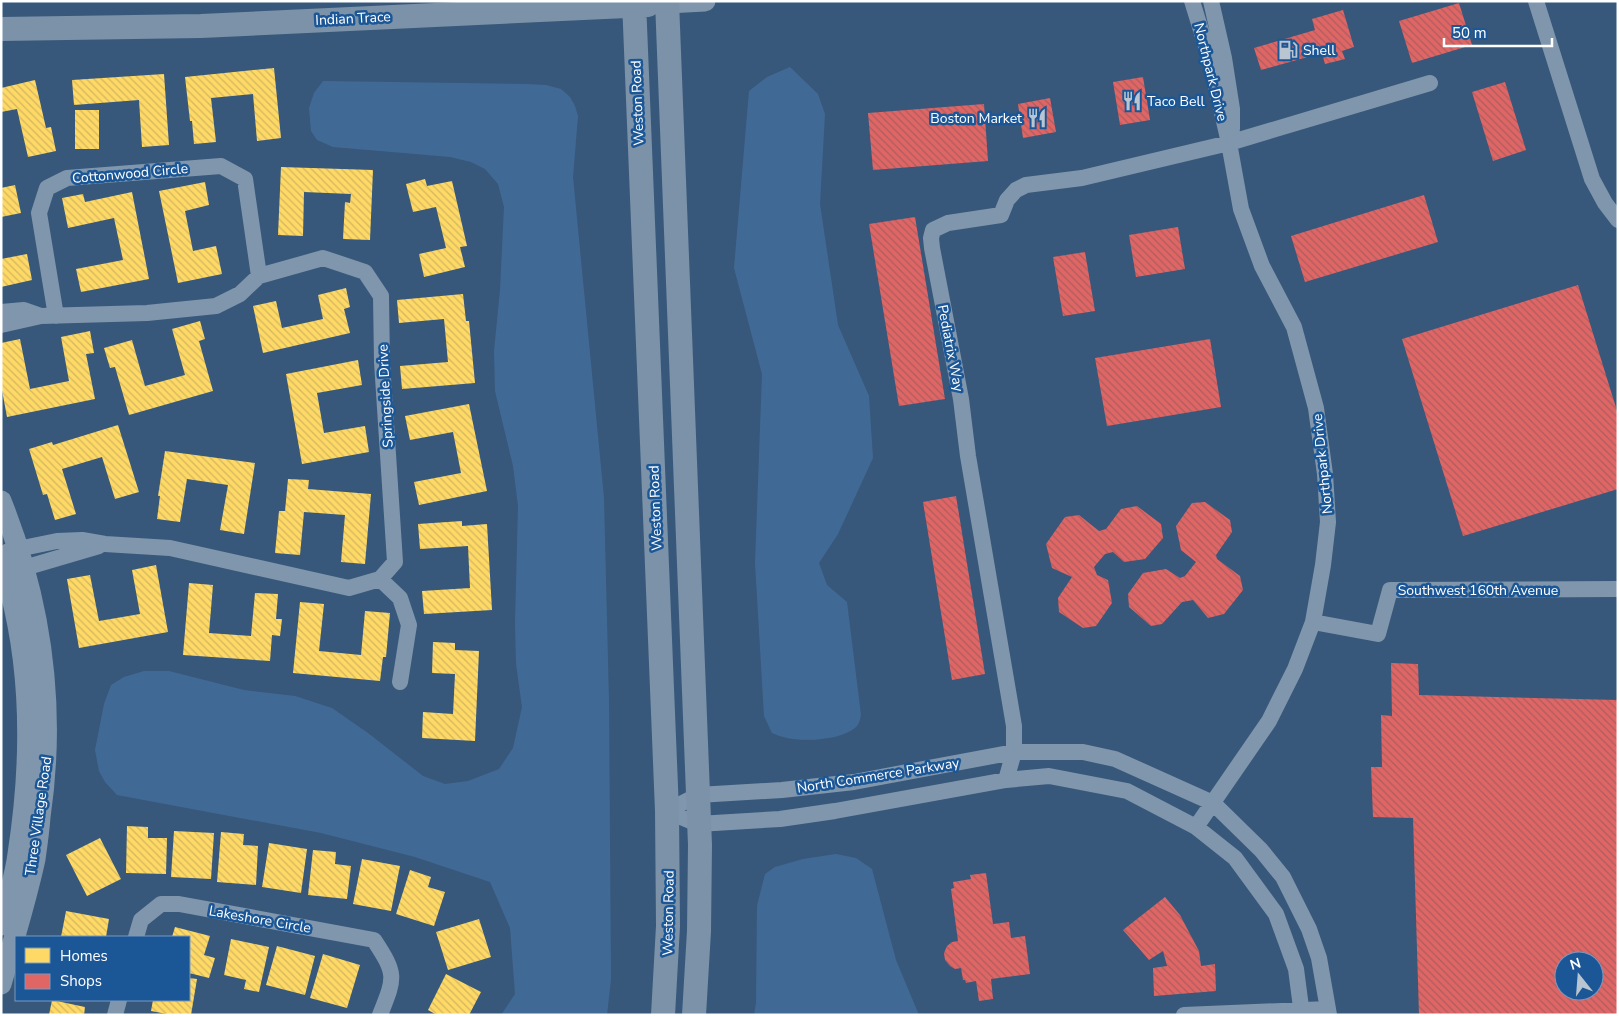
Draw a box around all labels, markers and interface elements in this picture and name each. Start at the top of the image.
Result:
street label: Indian Trace [315,7,391,30]
scale bar [1444,15,1552,47]
street label: Northpark Drive [1189,21,1232,123]
text: 50 m [1452,23,1487,43]
fuel station icon: Shell [1277,39,1299,61]
place label: Shell [1303,41,1336,60]
street label: Weston Road [627,60,648,146]
restaurant icon: Taco Bell [1121,90,1143,112]
place label: Taco Bell [1147,92,1206,111]
restaurant icon: Boston Market [1026,107,1048,129]
place label: Boston Market [930,109,1022,128]
street label: Cottonwood Circle [71,159,189,188]
street label: Pediatrix Way [933,303,968,394]
street label: Springside Drive [373,344,398,448]
street label: Northpark Drive [1308,413,1337,515]
street label: Weston Road [645,465,666,551]
street label: Southwest 160th Avenue [1398,581,1558,600]
street label: North Commerce Parkway [795,753,962,798]
street label: Three Village Road [21,755,56,877]
street label: Weston Road [658,870,679,956]
street label: Lakeshore Circle [207,901,312,938]
legend [15,936,190,1001]
text: Homes [60,946,108,966]
north arrow [1554,951,1604,1001]
text: N [1568,953,1583,975]
text: Shops [60,971,102,991]

